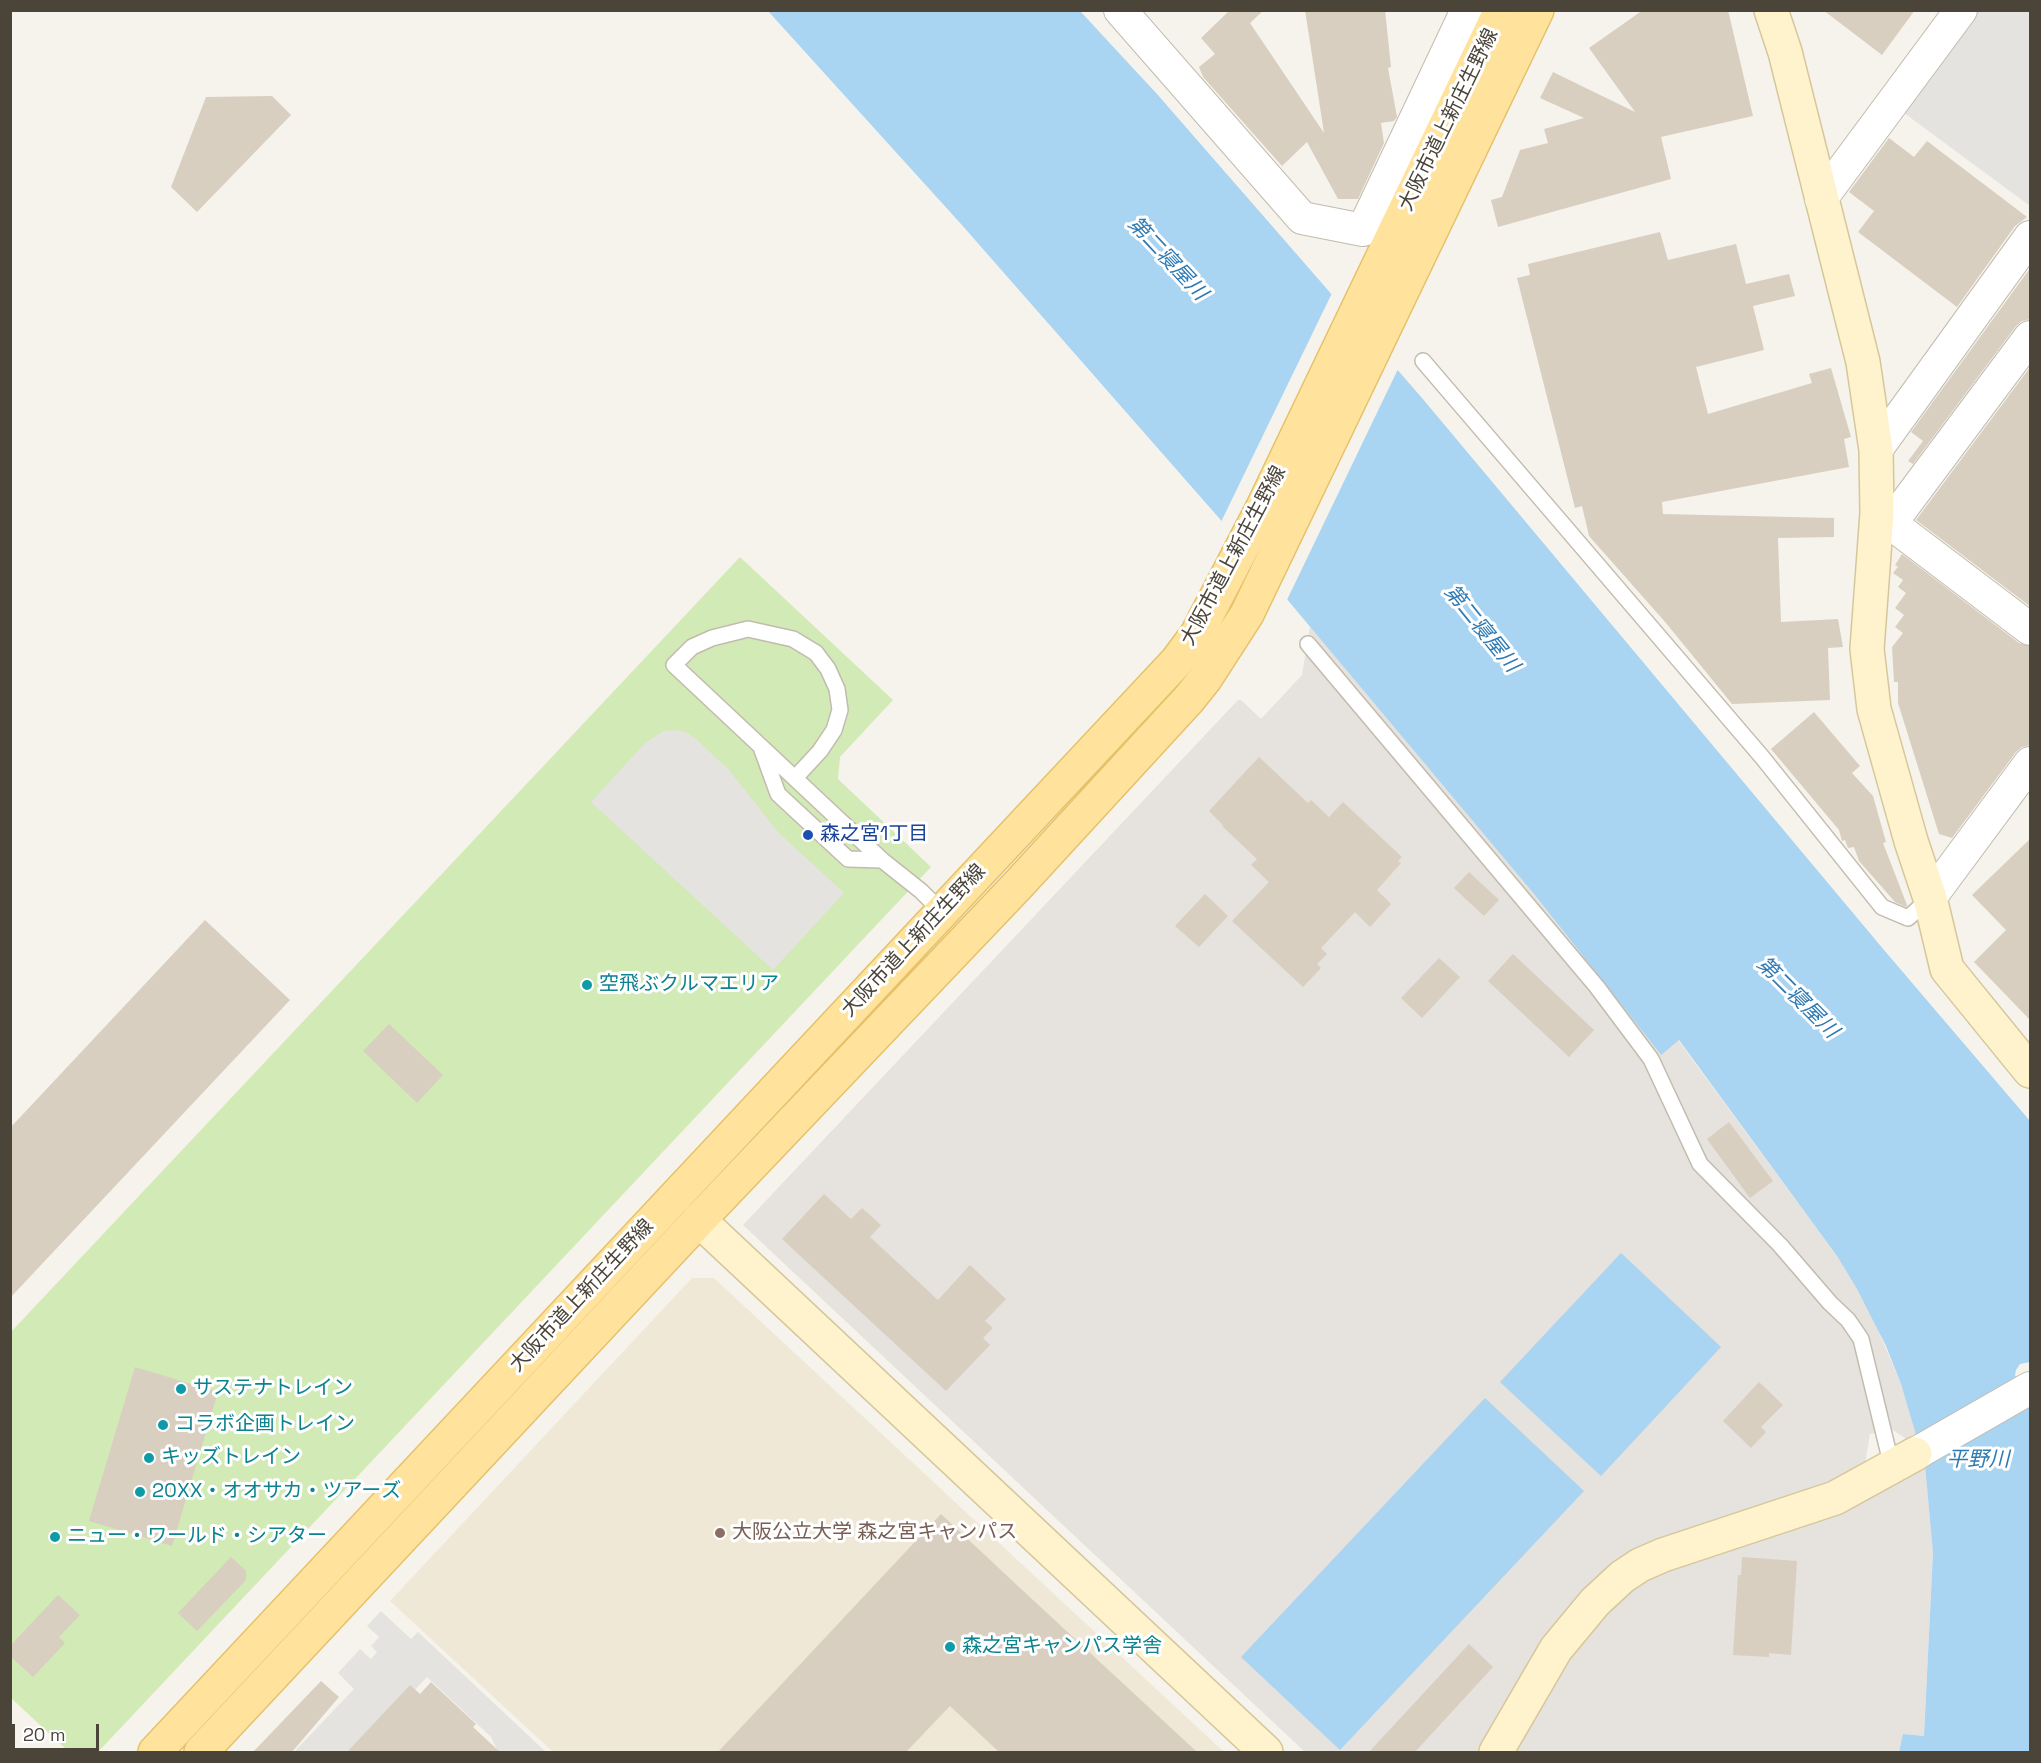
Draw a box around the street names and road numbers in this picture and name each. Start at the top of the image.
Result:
street label: 大阪市道上新庄生野線 [1394,25,1504,215]
street label: 大阪市道上新庄生野線 [1176,462,1292,650]
street label: 大阪市道上新庄生野線 [837,860,991,1022]
street label: 大阪市道上新庄生野線 [505,1215,659,1377]

